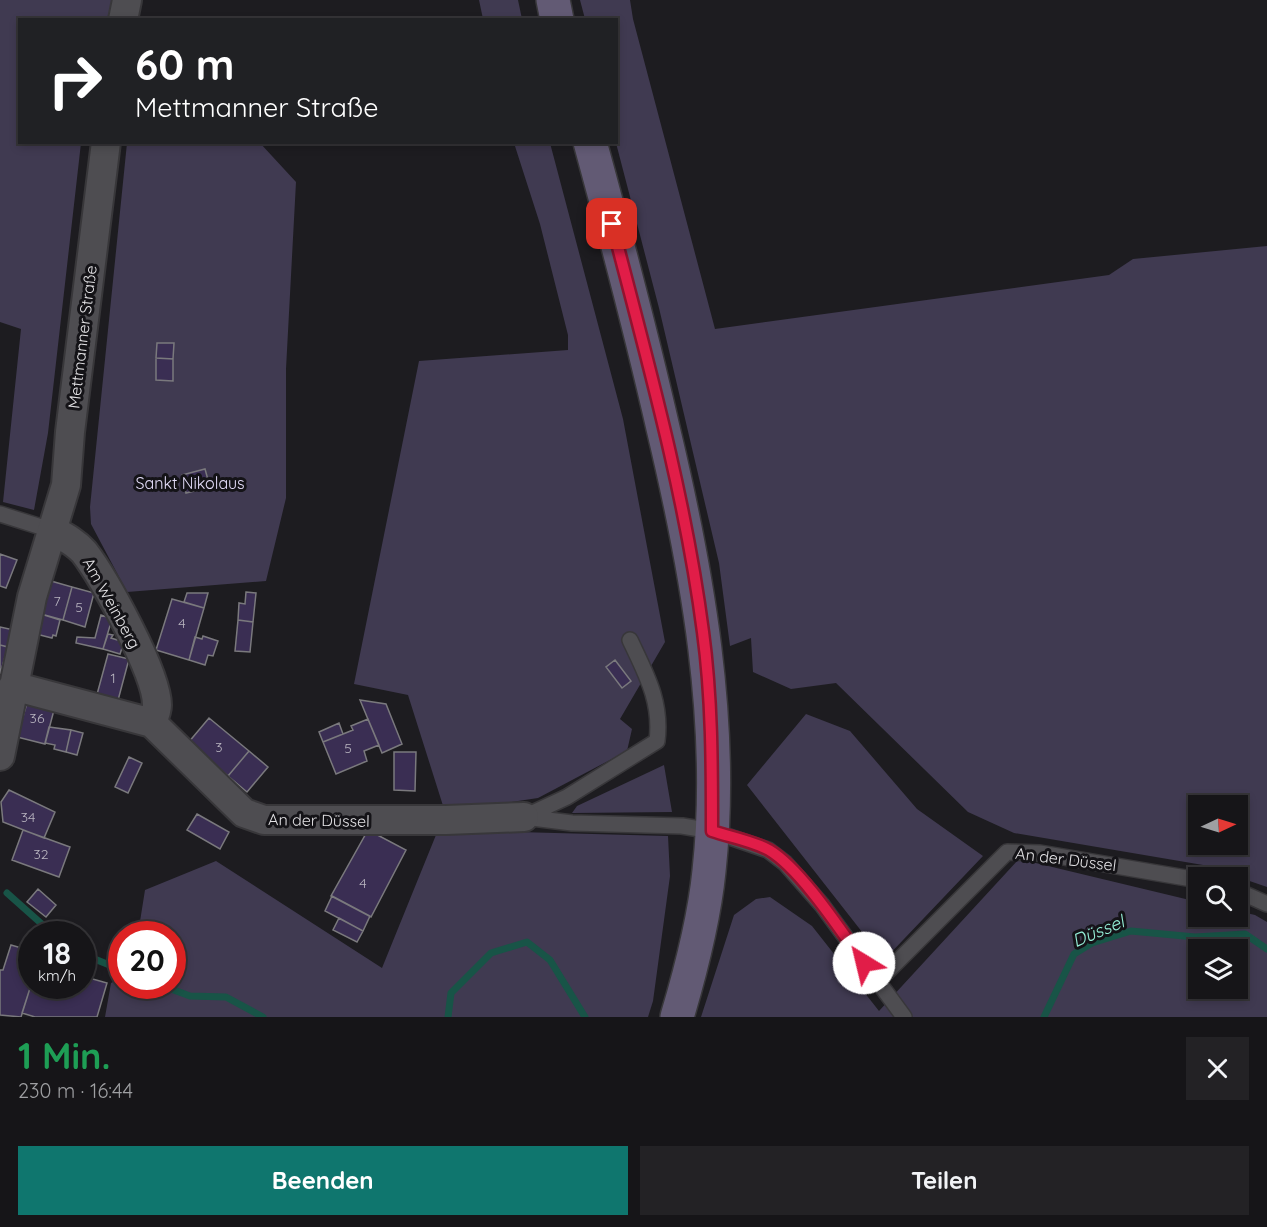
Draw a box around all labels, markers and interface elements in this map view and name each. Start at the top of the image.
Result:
text: 60 m [135,38,235,91]
icon: right [36,42,114,120]
text: Mettmanner Straße [135,90,379,124]
pin [586,198,637,249]
icon: arrive [595,207,628,240]
street label: Mettmanner Straße [63,264,101,410]
park label: Sankt Nikolaus [135,473,245,493]
street label: Am Weinberg [79,554,145,652]
house number: 7 [53,592,61,610]
house number: 5 [75,598,83,616]
house number: 4 [178,614,186,632]
house number: 1 [110,669,116,687]
house number: 36 [30,709,45,727]
house number: 3 [215,738,223,756]
house number: 5 [344,739,352,757]
north arrow [1188,795,1248,855]
map controls [1188,795,1248,999]
house number: 34 [21,808,35,826]
street label: An der Düssel [268,809,370,831]
street label: An der Düssel [1014,843,1118,875]
house number: 32 [33,845,49,863]
button: search [1188,867,1248,927]
house number: 4 [359,874,367,892]
water label: Düssel [1068,909,1129,952]
speed limit sign: 20 [108,921,186,999]
position arrow [832,931,896,995]
text: 18 [43,934,71,972]
button: layers [1188,939,1248,999]
text: km/h [38,966,76,985]
text: 1 Min. [18,1033,110,1078]
button: close [1186,1037,1249,1100]
text: 230 m · 16:44 [18,1078,133,1103]
button: Beenden [18,1146,628,1215]
button: Teilen [640,1146,1249,1215]

